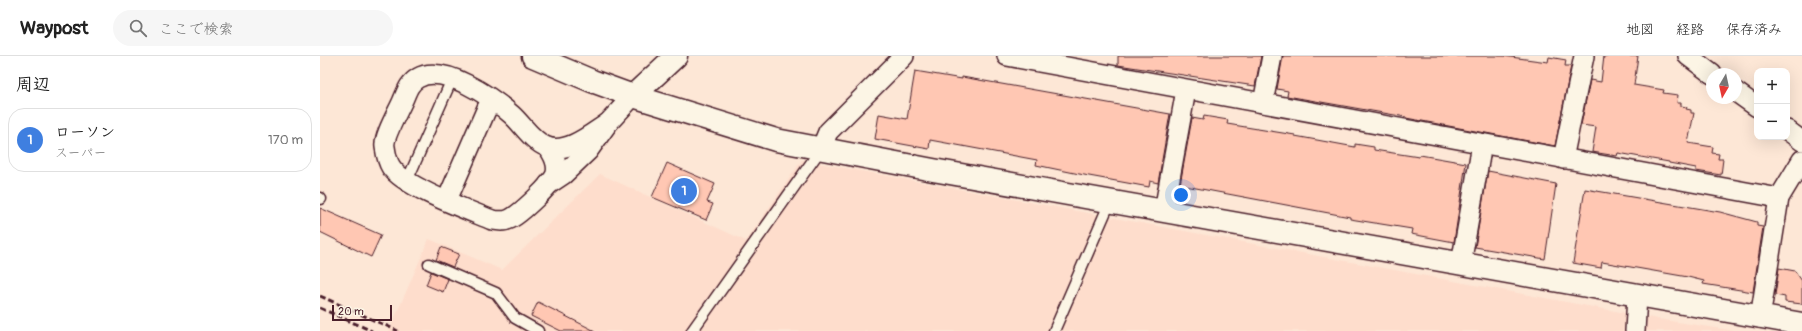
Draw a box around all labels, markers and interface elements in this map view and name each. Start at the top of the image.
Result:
search box [113,10,393,46]
text: Waypost [20,16,89,40]
icon: search [127,17,149,39]
text: ここで検索 [159,20,234,39]
text: 地図 [1626,21,1654,38]
text: 経路 [1676,21,1704,38]
text: 保存済み [1726,21,1782,38]
north arrow [1706,68,1742,104]
map controls [1754,68,1790,140]
button: + [1754,68,1790,104]
text: 周辺 [16,74,50,95]
button: − [1754,104,1790,140]
text: ローソン [55,123,115,142]
text: 1 [27,132,33,148]
text: 170 m [268,132,303,148]
text: スーパー [55,145,106,161]
pin: 1 [671,176,697,206]
your location [1171,185,1191,205]
scale bar [332,303,392,322]
text: 20 m [338,305,364,318]

